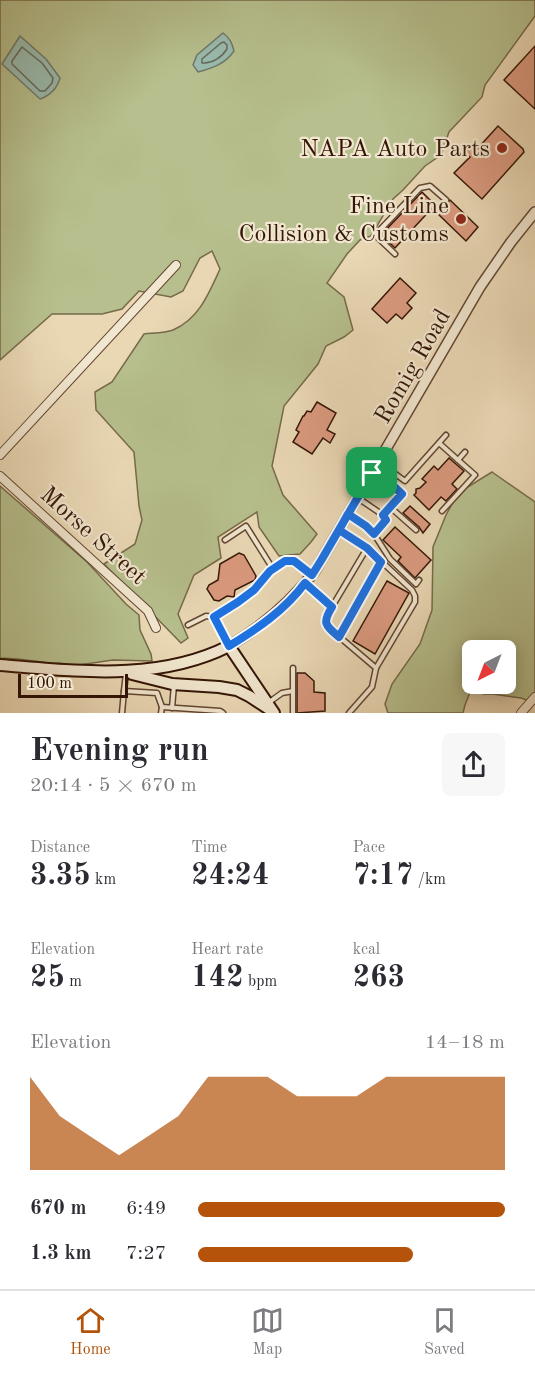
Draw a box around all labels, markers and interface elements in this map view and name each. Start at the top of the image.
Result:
place label: NAPA Auto Parts [300,138,490,162]
marker: NAPA Auto Parts [495,141,509,155]
place label: Fine Line Collision & Customs [238,195,449,247]
marker: Fine Line Collision & Customs [454,212,468,226]
street label: Romig Road [371,306,456,428]
pin [346,447,397,498]
icon: arrive [355,456,388,489]
street label: Morse Street [35,483,150,590]
north arrow [462,640,516,694]
map controls [462,640,516,694]
scale bar [18,671,128,698]
text: 100 m [27,676,72,692]
button: share [442,733,505,796]
text: Evening run [30,735,209,768]
text: 20:14 · 5 × 670 m [30,776,197,796]
text: Distance [30,840,90,856]
text: Time [191,840,227,856]
text: Pace [353,840,385,856]
text: 3.35 [30,861,91,891]
text: 24:24 [191,861,269,891]
text: 7:17 [353,861,413,891]
text: km [91,872,116,888]
text: /km [413,872,446,888]
text: Elevation [30,942,95,958]
text: Heart rate [191,942,263,958]
text: kcal [353,942,380,958]
text: 25 [30,963,65,993]
text: 142 [191,963,244,993]
text: 263 [353,963,405,993]
text: m [65,974,82,990]
text: bpm [244,974,277,990]
text: Elevation [30,1033,111,1053]
text: 14–18 m [425,1033,505,1053]
text: 670 m [30,1199,86,1219]
text: 6:49 [126,1199,166,1219]
text: 1.3 km [30,1244,92,1264]
text: 7:27 [126,1244,166,1264]
tab: Home [70,1304,111,1360]
tab: Map [251,1304,284,1360]
tab: Saved [424,1304,465,1360]

